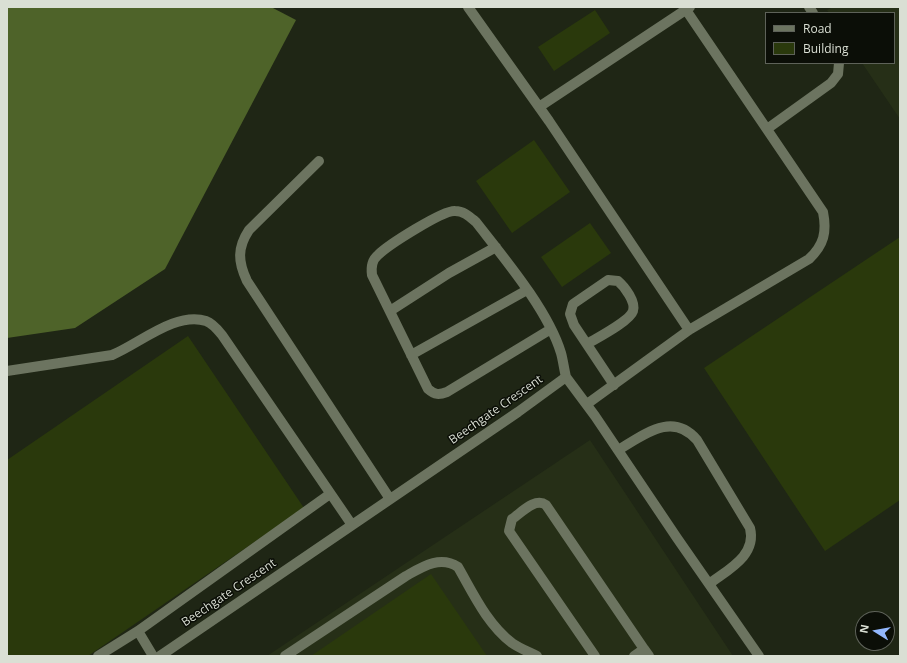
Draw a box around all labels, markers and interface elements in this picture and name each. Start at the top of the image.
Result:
legend [765,12,895,64]
text: Road [803,20,832,37]
text: Building [803,40,848,57]
street label: Beechgate Crescent [447,372,545,448]
street label: Beechgate Crescent [179,556,279,630]
north arrow [855,611,895,651]
text: N [855,623,872,635]

